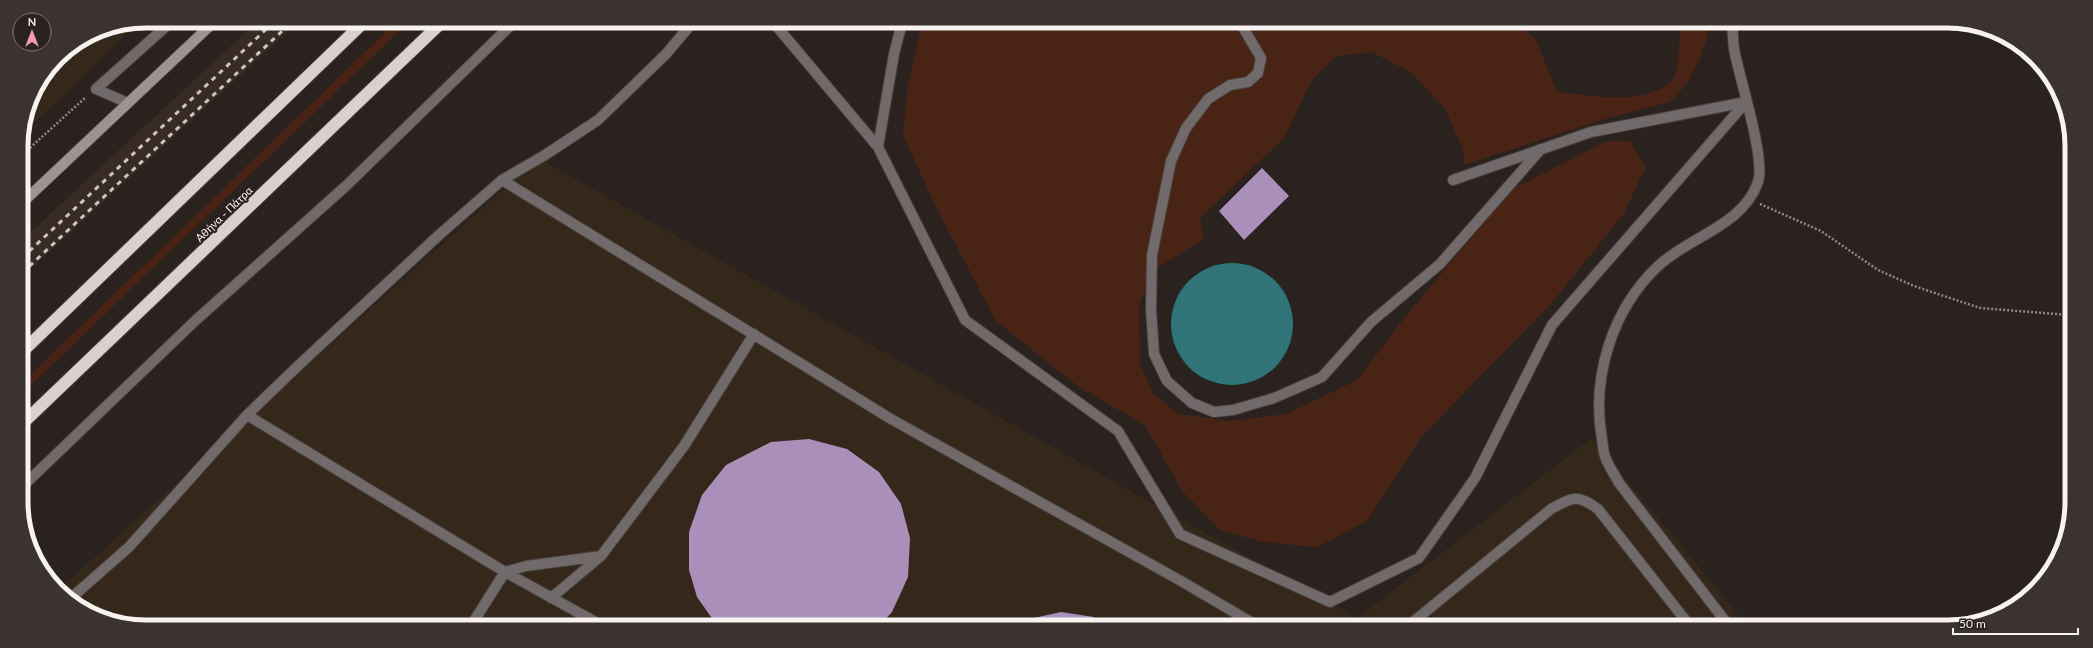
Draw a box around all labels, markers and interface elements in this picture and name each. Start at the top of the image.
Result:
north arrow [12,12,52,52]
text: N [28,15,36,28]
street label: Αθήνα - Πάτρα [192,183,255,244]
scale bar [1953,610,2078,636]
text: 50 m [1959,616,1986,631]

